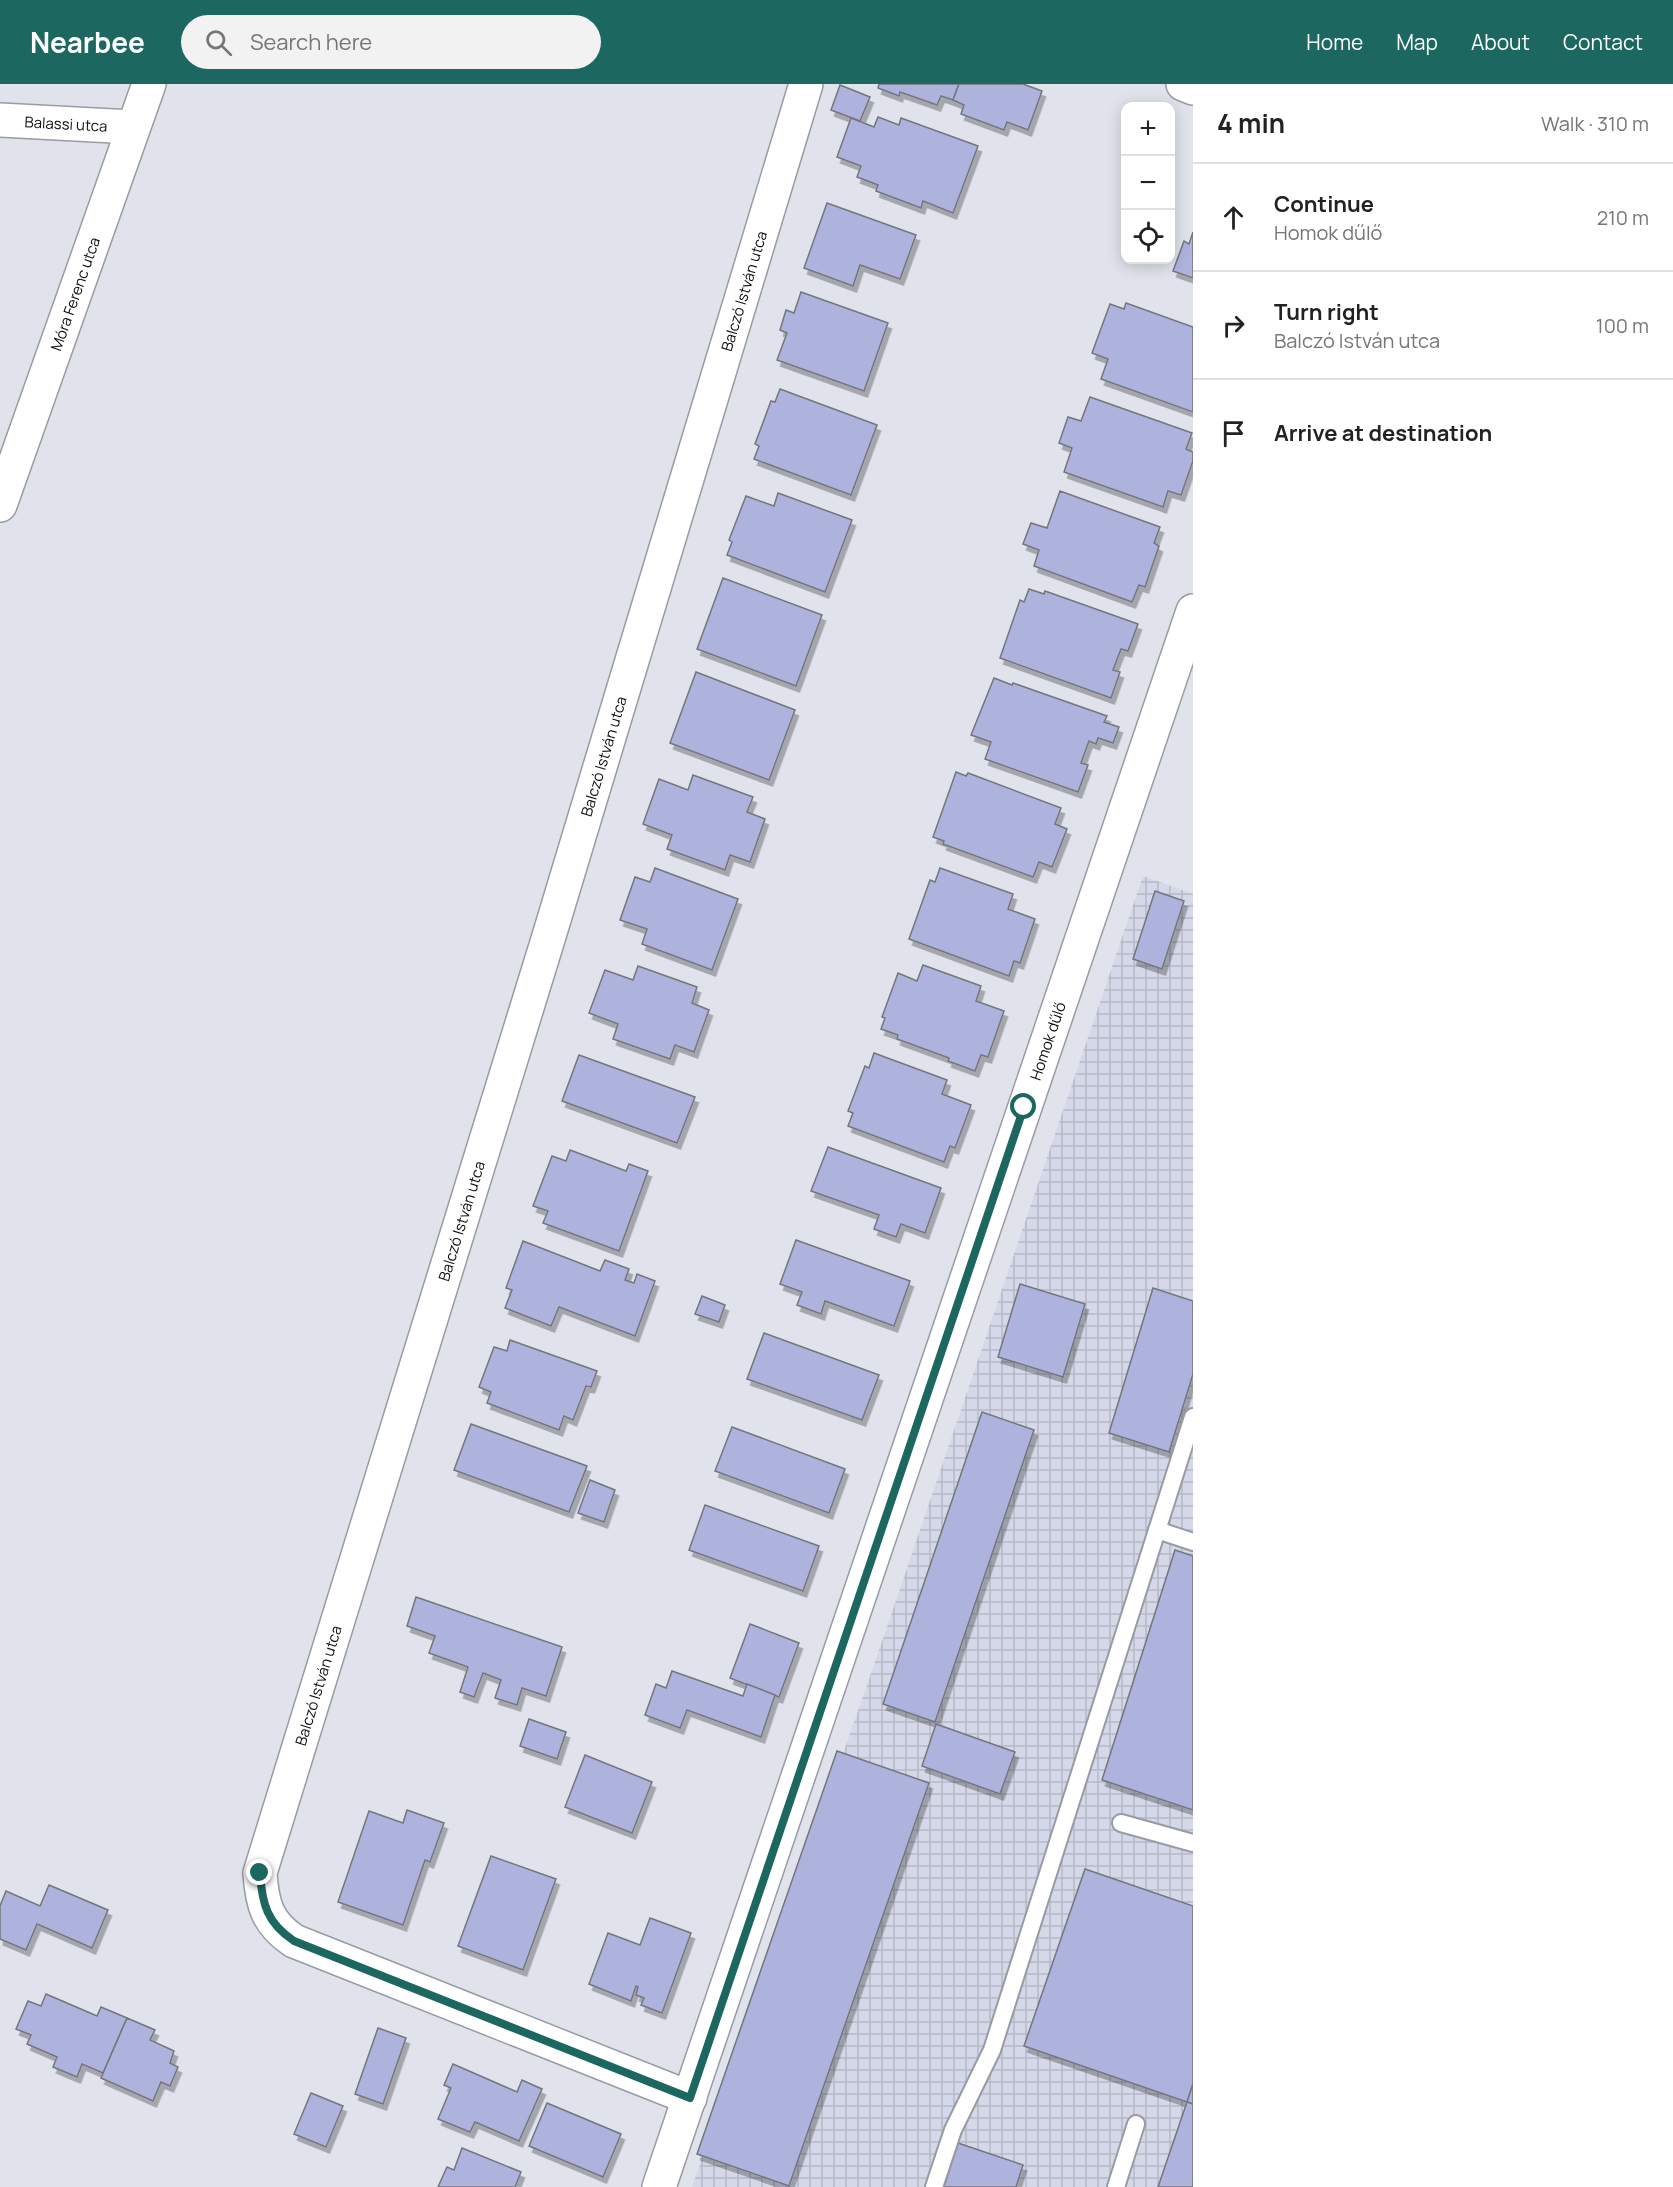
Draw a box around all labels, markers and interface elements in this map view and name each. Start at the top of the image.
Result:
search box [181,15,601,69]
text: Nearbee [30,23,145,61]
icon: search [202,26,235,59]
text: Search here [250,27,372,57]
text: Home [1306,28,1363,56]
text: Map [1396,28,1438,56]
text: About [1471,28,1530,56]
text: Contact [1563,28,1643,56]
map controls [1121,102,1175,264]
button: + [1121,102,1175,156]
text: 4 min [1217,105,1285,141]
text: Walk · 310 m [1541,110,1649,137]
street label: Balassi utca [24,111,108,136]
button: − [1121,156,1175,210]
text: Continue [1274,189,1374,219]
icon: ahead [1217,201,1250,234]
text: 210 m [1597,204,1649,231]
button: locate [1121,210,1175,264]
text: Homok dűlő [1274,219,1382,246]
street label: Balczó István utca [716,228,772,354]
street label: Móra Ferenc utca [45,234,105,354]
text: Turn right [1274,297,1379,327]
icon: right [1217,309,1250,342]
text: 100 m [1596,312,1649,339]
text: Balczó István utca [1274,327,1440,354]
icon: arrive [1217,417,1250,450]
text: Arrive at destination [1274,418,1492,448]
street label: Balczó István utca [575,693,631,819]
street label: Homok dűlő [1024,999,1070,1083]
route start [1010,1093,1036,1119]
street label: Balczó István utca [433,1158,490,1284]
street label: Balczó István utca [289,1623,346,1748]
route end [246,1859,272,1885]

